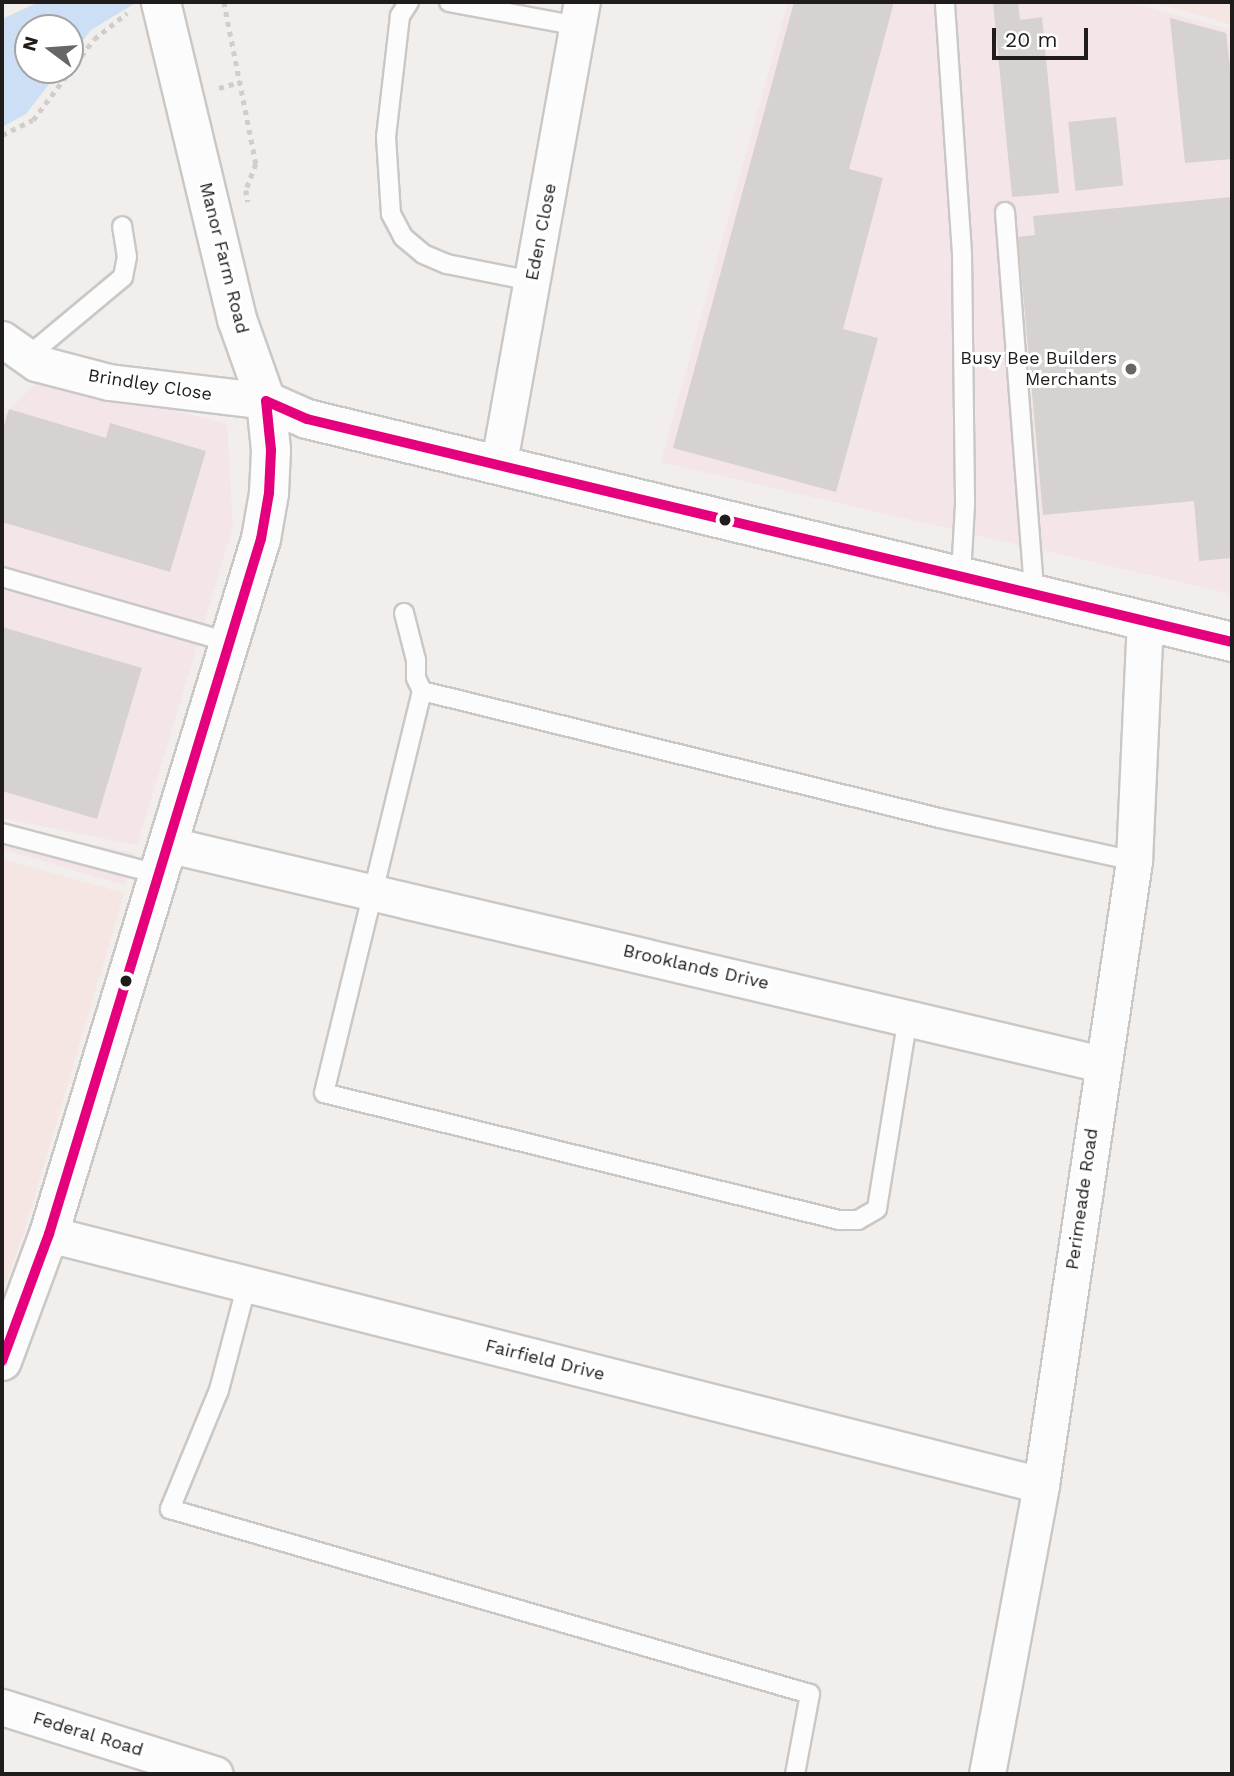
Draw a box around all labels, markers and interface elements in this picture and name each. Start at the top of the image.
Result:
north arrow [14,14,84,84]
scale bar [996,14,1092,58]
text: 20 m [1005,27,1057,52]
text: N [17,34,43,54]
street label: Manor Farm Road [195,180,253,336]
street label: Eden Close [521,182,561,282]
place label: Busy Bee Builders Merchants [960,348,1117,390]
marker: Busy Bee Builders Merchants [1123,361,1139,377]
street label: Brindley Close [86,364,214,406]
unlabelled marker [718,513,732,527]
street label: Brooklands Drive [621,940,771,994]
unlabelled marker [119,974,133,988]
street label: Perimeade Road [1061,1127,1103,1271]
street label: Fairfield Drive [483,1335,607,1385]
street label: Federal Road [30,1707,146,1761]

